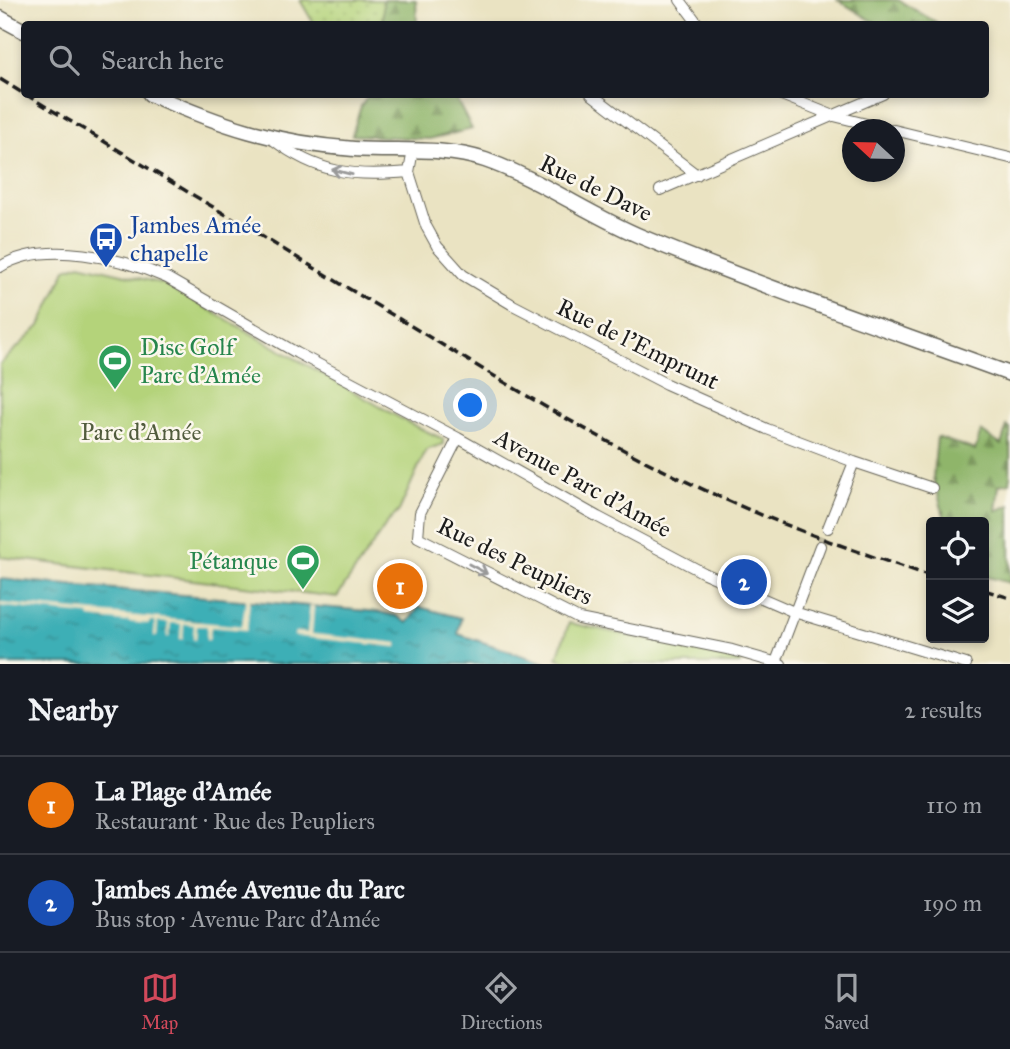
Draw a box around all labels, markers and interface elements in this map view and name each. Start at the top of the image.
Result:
search box [21,21,989,98]
icon: search [45,41,83,79]
text: Search here [101,44,224,76]
north arrow [842,119,905,182]
street label: Rue de Dave [535,148,657,228]
one-way arrow [331,164,354,178]
place label: Jambes Amée chapelle [127,210,261,268]
bus stop icon: Jambes Amée chapelle [87,220,125,269]
street label: Rue de l'Emprunt [552,292,725,396]
place label: Disc Golf Parc d'Amée [140,332,261,390]
sports icon: Disc Golf Parc d'Amée [96,342,134,391]
your location [453,388,487,422]
park label: Parc d'Amée [81,417,201,447]
street label: Avenue Parc d'Amée [488,421,677,544]
street label: Rue des Peupliers [432,510,598,612]
map controls [926,517,989,643]
button: locate [926,517,989,580]
sports icon: Pétanque [284,542,322,591]
place label: Pétanque [189,546,278,576]
pin: 2 [721,556,767,608]
pin: 1 [377,560,423,612]
one-way arrow [467,563,488,576]
button: layers [926,580,989,643]
text: Nearby [28,692,118,728]
text: 2 results [904,696,982,724]
text: La Plage d'Amée [95,775,272,807]
text: 1 [46,791,56,819]
text: 110 m [926,791,982,819]
text: Restaurant · Rue des Peupliers [95,807,375,835]
text: Jambes Amée Avenue du Parc [95,873,405,905]
text: 2 [45,889,57,917]
text: 190 m [923,889,982,917]
text: Bus stop · Avenue Parc d'Amée [95,905,380,933]
tab: Map [141,969,179,1034]
tab: Directions [460,969,542,1034]
tab: Saved [824,969,869,1034]

